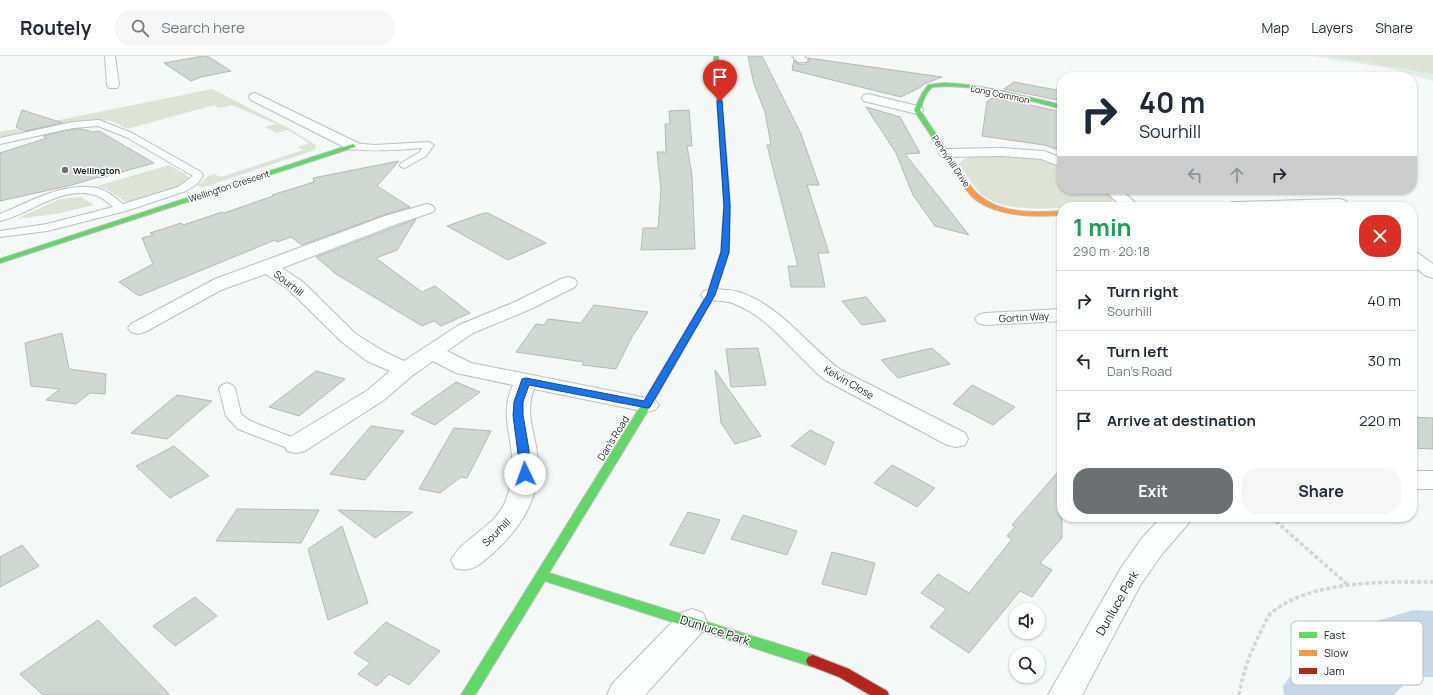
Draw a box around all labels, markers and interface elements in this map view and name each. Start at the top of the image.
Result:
search box [115,10,395,46]
text: Routely [20,15,91,41]
icon: search [129,17,151,39]
text: Search here [161,17,245,38]
text: Map [1261,18,1289,37]
text: Layers [1311,18,1353,37]
text: Share [1375,18,1413,37]
pin [703,60,737,101]
icon: arrive [709,66,731,88]
street label: Long Common [969,81,1031,107]
text: 40 m [1139,83,1205,121]
icon: right [1073,88,1125,140]
text: Sourhill [1139,119,1201,143]
street label: Pennyhill Drive [929,132,973,190]
place label: Wellington [73,164,121,177]
icon: left [1184,164,1206,186]
icon: ahead [1226,164,1248,186]
icon: right [1268,164,1290,186]
marker: Wellington [60,165,70,175]
street label: Wellington Crescent [187,167,272,205]
text: 1 min [1073,210,1132,243]
button: close [1359,215,1401,257]
text: 290 m · 20:18 [1073,242,1150,260]
street label: Sourhill [271,267,307,299]
text: Turn right [1107,281,1178,302]
icon: right [1073,290,1095,312]
text: 40 m [1367,290,1401,311]
text: Sourhill [1107,302,1152,320]
street label: Gortin Way [999,309,1050,325]
text: Turn left [1107,341,1169,362]
icon: left [1073,350,1095,372]
text: 30 m [1368,350,1401,371]
street label: Kelvin Close [821,362,877,402]
text: Dan's Road [1107,362,1172,380]
icon: arrive [1073,410,1095,432]
text: Arrive at destination [1107,410,1256,431]
text: 220 m [1359,410,1401,431]
street label: Dan's Road [594,413,632,463]
position arrow [504,453,546,495]
button: Exit [1073,468,1233,514]
button: Share [1241,468,1401,514]
street label: Sourhill [479,515,513,549]
street label: Dunluce Park [1092,567,1143,638]
map controls [1009,603,1045,683]
button: sound [1009,603,1045,639]
street label: Dunluce Park [678,611,753,650]
legend [1291,621,1423,685]
text: Fast [1324,627,1346,642]
text: Slow [1324,645,1349,660]
button: search [1009,647,1045,683]
text: Jam [1324,663,1345,678]

